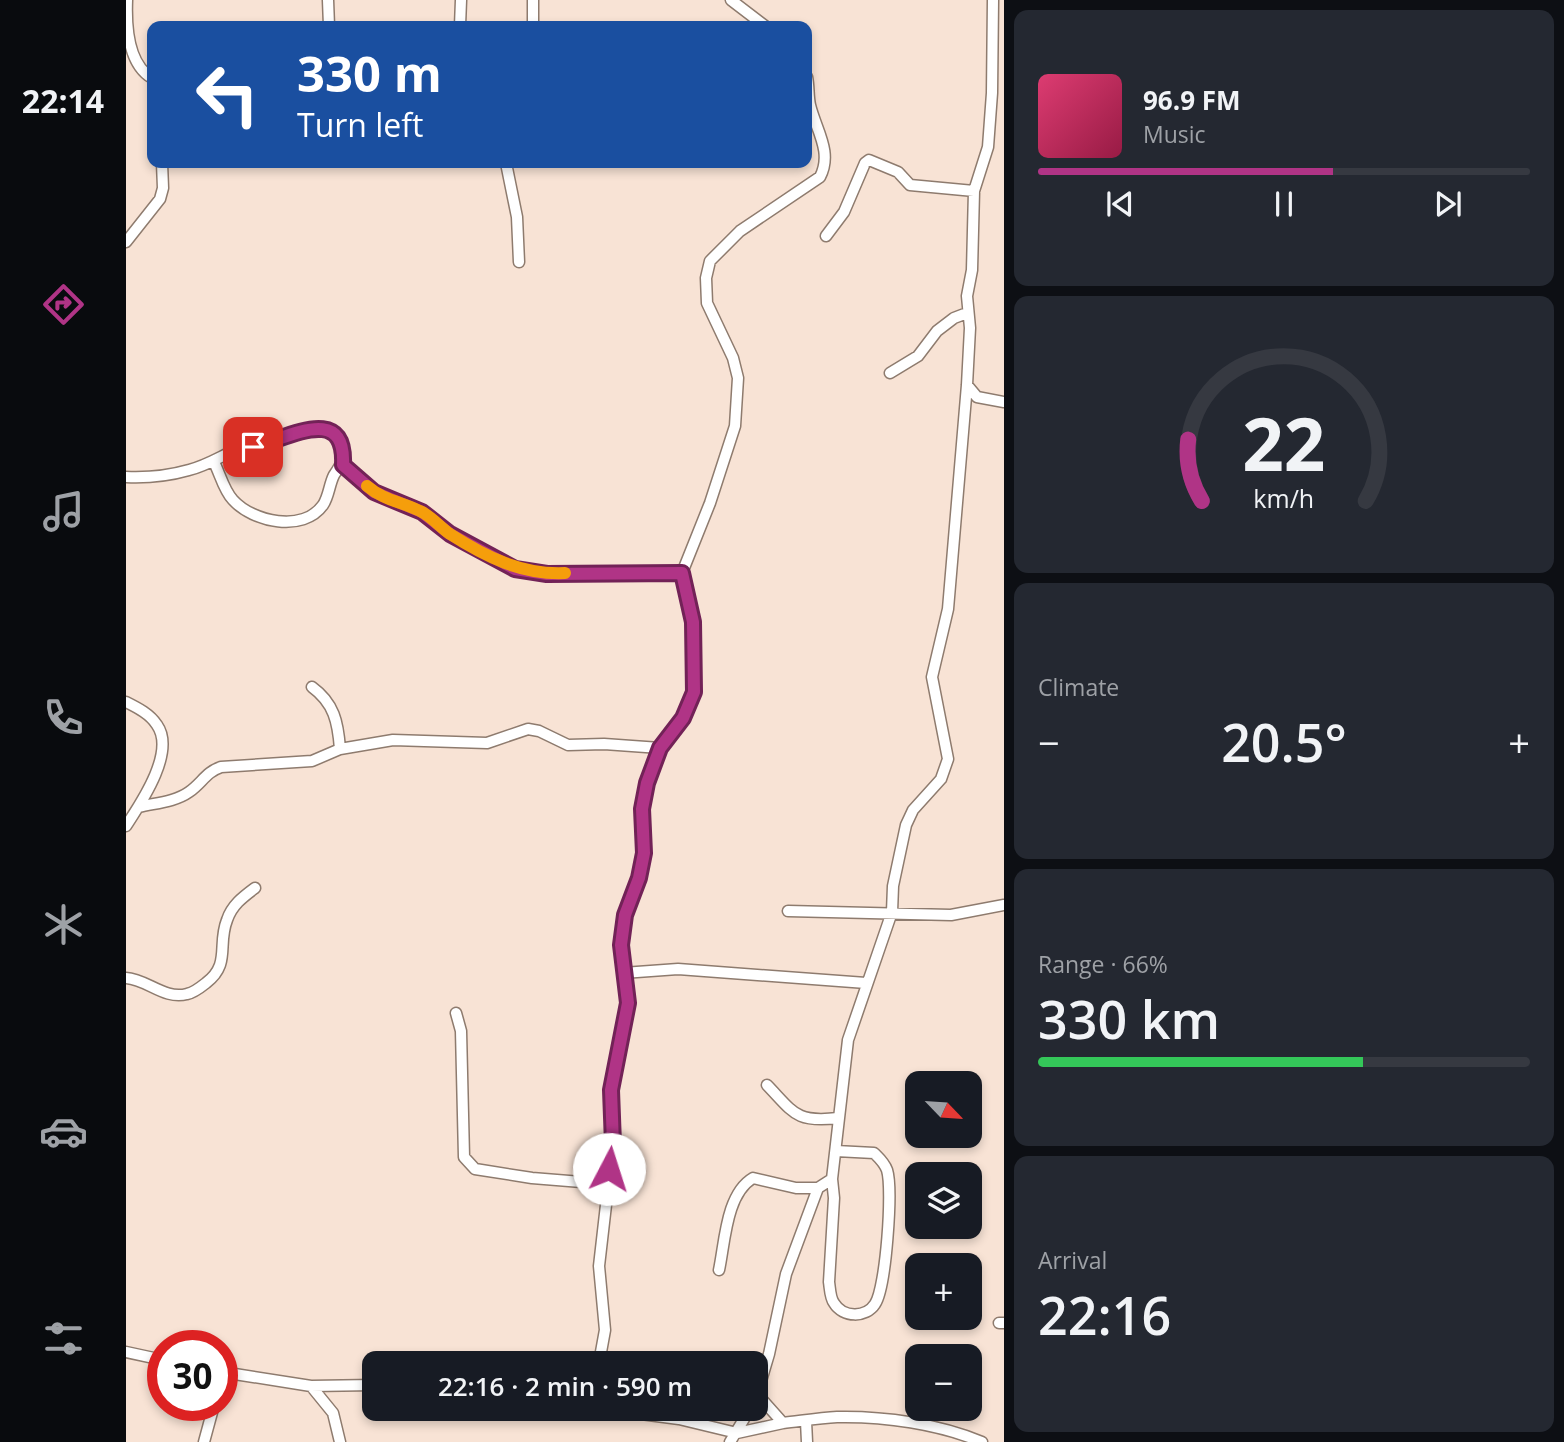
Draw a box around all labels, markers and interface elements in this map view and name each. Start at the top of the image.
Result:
text: 330 m [297,40,442,106]
icon: left [182,49,273,140]
text: 22:14 [22,79,104,122]
text: 96.9 FM [1143,82,1241,118]
text: Turn left [297,103,423,146]
text: Music [1143,118,1206,150]
icon: previous [1101,185,1139,223]
icon: pause [1265,185,1303,223]
icon: next [1429,185,1467,223]
icon: directions [39,280,88,329]
text: 22 [1242,393,1326,492]
pin [223,417,283,477]
icon: arrive [234,428,272,466]
text: km/h [1254,480,1314,514]
icon: music [39,487,88,536]
text: Climate [1038,671,1119,703]
icon: phone [39,693,88,742]
text: 20.5° [1221,706,1347,777]
text: − [1038,716,1060,768]
text: + [1508,716,1530,768]
icon: climate [39,900,88,949]
text: Range · 66% [1038,948,1168,980]
text: 330 km [1038,983,1220,1054]
north arrow [905,1071,982,1148]
map controls [905,1071,982,1421]
icon: car [39,1107,88,1156]
position arrow [572,1132,646,1206]
button: layers [905,1162,982,1239]
text: Arrival [1038,1244,1107,1276]
button: + [905,1253,982,1330]
text: 22:16 [1038,1279,1171,1350]
icon: filters [39,1314,88,1363]
speed limit sign: 30 [147,1330,238,1421]
button: − [905,1344,982,1421]
text: 22:16 · 2 min · 590 m [438,1368,692,1404]

